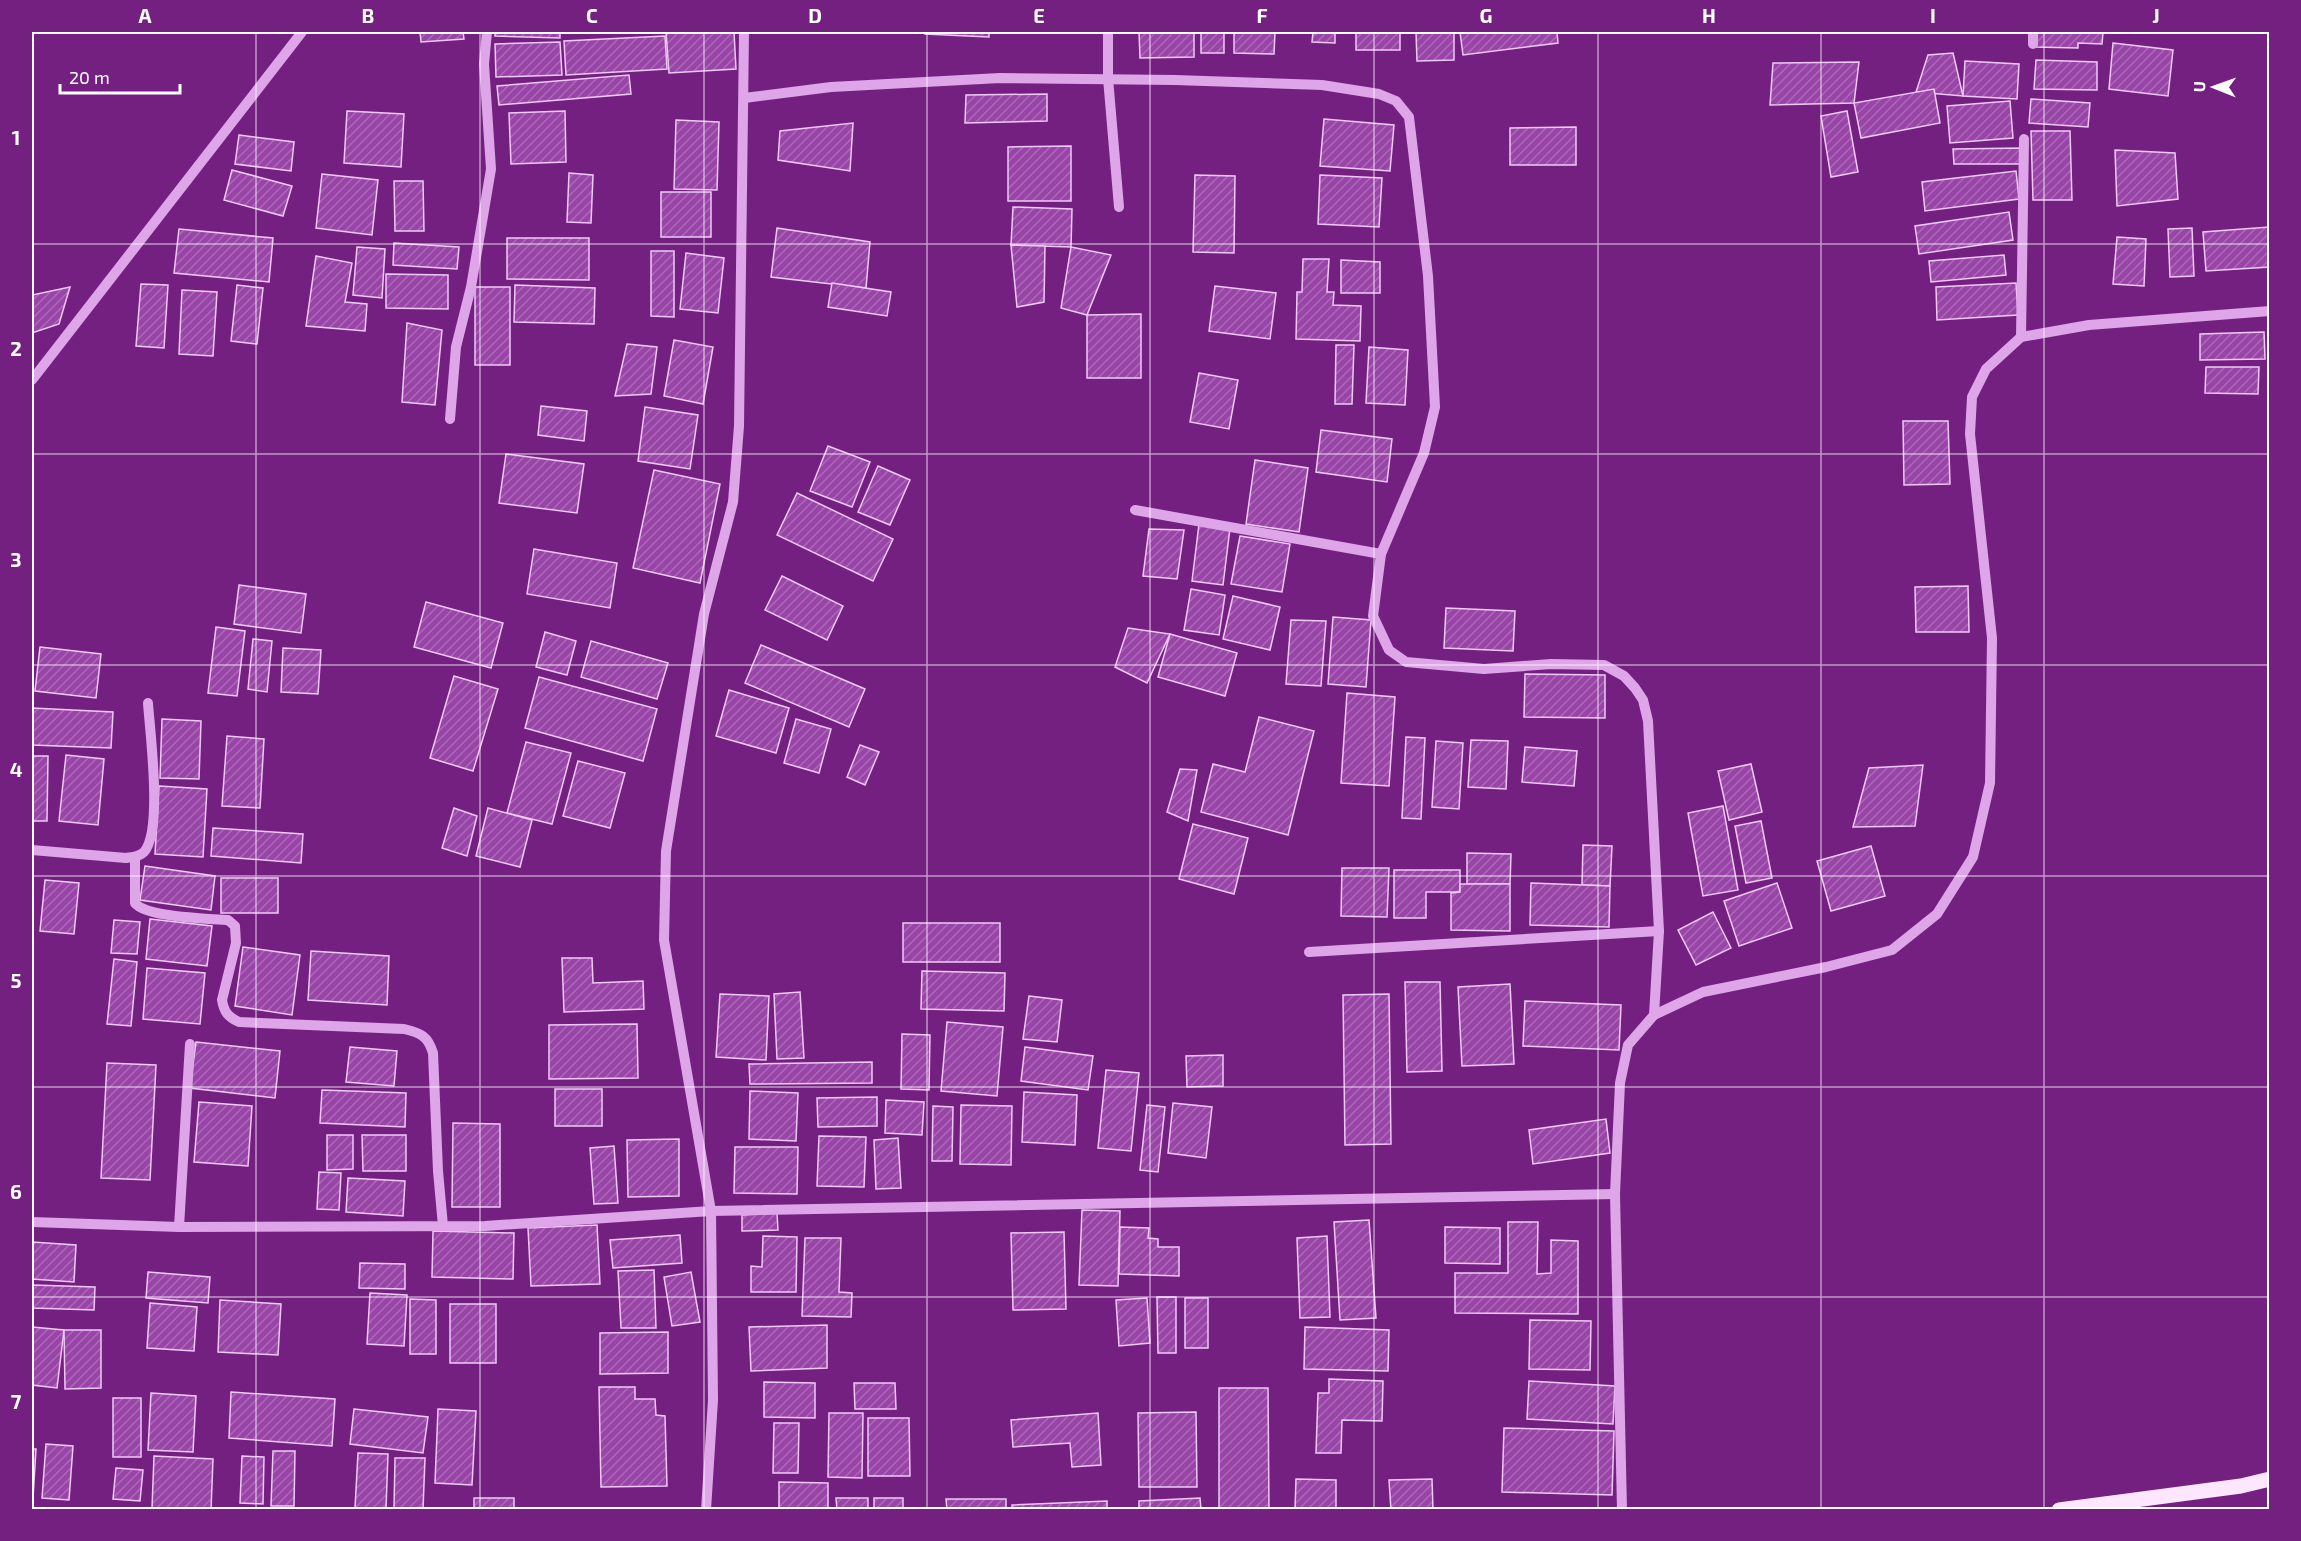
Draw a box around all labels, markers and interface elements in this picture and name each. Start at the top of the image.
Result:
text: A [138,3,152,27]
text: B [362,3,374,27]
text: C [586,3,598,27]
text: D [808,3,822,27]
text: E [1033,3,1045,27]
text: F [1256,3,1268,27]
text: G [1480,3,1492,27]
text: H [1702,3,1716,27]
text: I [1930,3,1936,27]
text: J [2152,3,2160,27]
scale bar [60,57,180,95]
north arrow [2184,57,2244,117]
text: 20 m [69,66,110,88]
text: U [2189,81,2208,92]
text: 1 [12,125,20,149]
text: 2 [10,336,22,360]
text: 3 [10,547,22,571]
text: 4 [10,757,23,781]
text: 5 [10,968,22,992]
text: 6 [10,1179,22,1203]
text: 7 [11,1389,22,1413]

